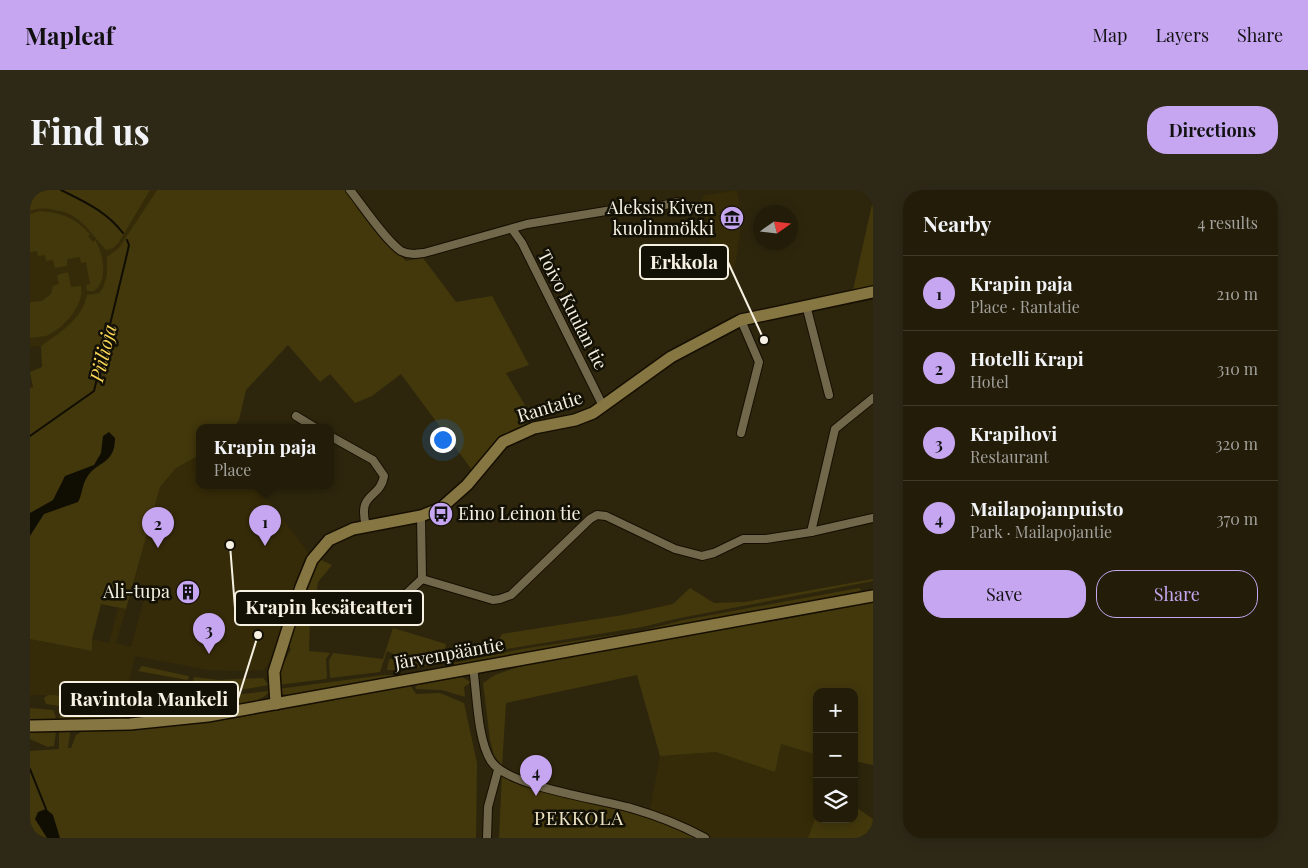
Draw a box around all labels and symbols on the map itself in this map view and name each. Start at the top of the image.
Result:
place label: Aleksis Kiven kuolinmökki [606,195,714,240]
museum icon: Aleksis Kiven kuolinmökki [719,205,745,231]
north arrow [753,205,798,250]
callout: Erkkola [640,245,728,279]
street label: Toivo Kuulan tie [532,246,613,373]
text: Erkkola [650,248,718,274]
water label: Piilioja [82,321,122,385]
street label: Rantatie [514,385,585,427]
your location [430,427,456,453]
bus stop icon: Eino Leinon tie [428,501,454,527]
place label: Eino Leinon tie [458,501,581,525]
pin: 1 [249,505,281,546]
pin: 2 [142,507,174,548]
place label: Ali-tupa [102,579,170,603]
building icon: Ali-tupa [175,579,201,605]
callout: Krapin kesäteatteri [235,591,423,625]
text: Krapin kesäteatteri [245,593,413,619]
pin: 3 [193,613,225,654]
street label: Järvenpääntie [391,632,505,675]
callout: Ravintola Mankeli [60,682,238,716]
text: Ravintola Mankeli [70,685,228,711]
pin: 4 [520,755,552,796]
district label: PEKKOLA [534,804,624,830]

